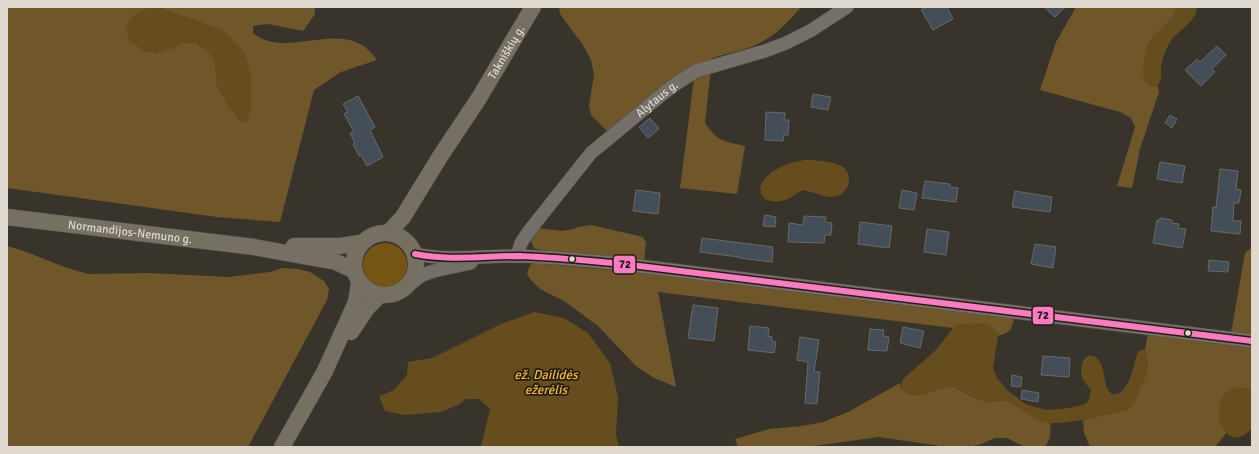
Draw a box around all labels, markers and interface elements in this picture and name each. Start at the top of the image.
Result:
street label: Takniškių g. [485,23,528,82]
street label: Alytaus g. [633,77,681,121]
street label: Normandijos-Nemuno g. [67,217,193,247]
unlabelled marker [567,254,577,264]
line badge: 72 [613,255,636,274]
text: 72 [619,258,631,271]
line badge: 72 [1032,306,1054,325]
text: 72 [1037,309,1049,322]
unlabelled marker [1183,328,1193,338]
water label: ež. Dailidės ežerėlis [514,367,579,398]

